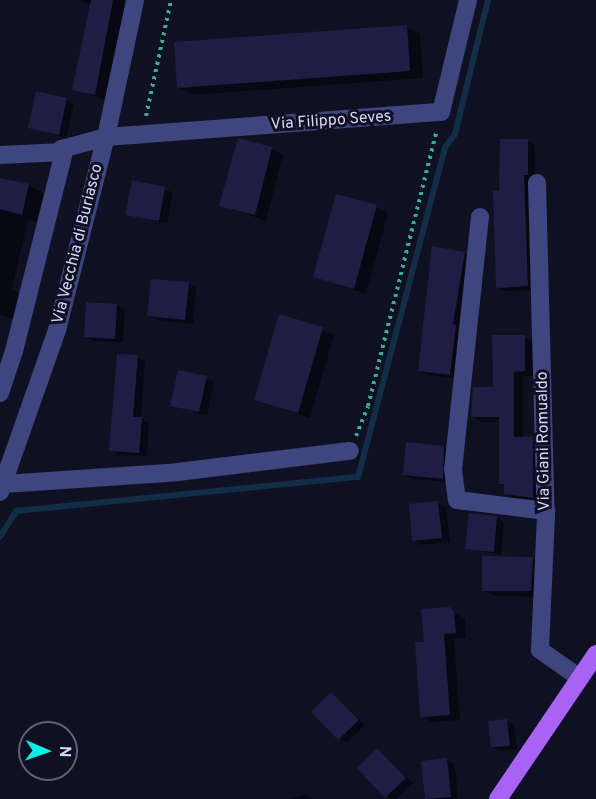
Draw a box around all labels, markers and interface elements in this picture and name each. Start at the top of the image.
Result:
street label: Via Filippo Seves [270,107,392,135]
street label: Via Vecchia di Buriasco [49,161,107,327]
street label: Via Giani Romualdo [533,371,555,511]
north arrow [18,721,78,781]
text: N [54,745,74,758]

